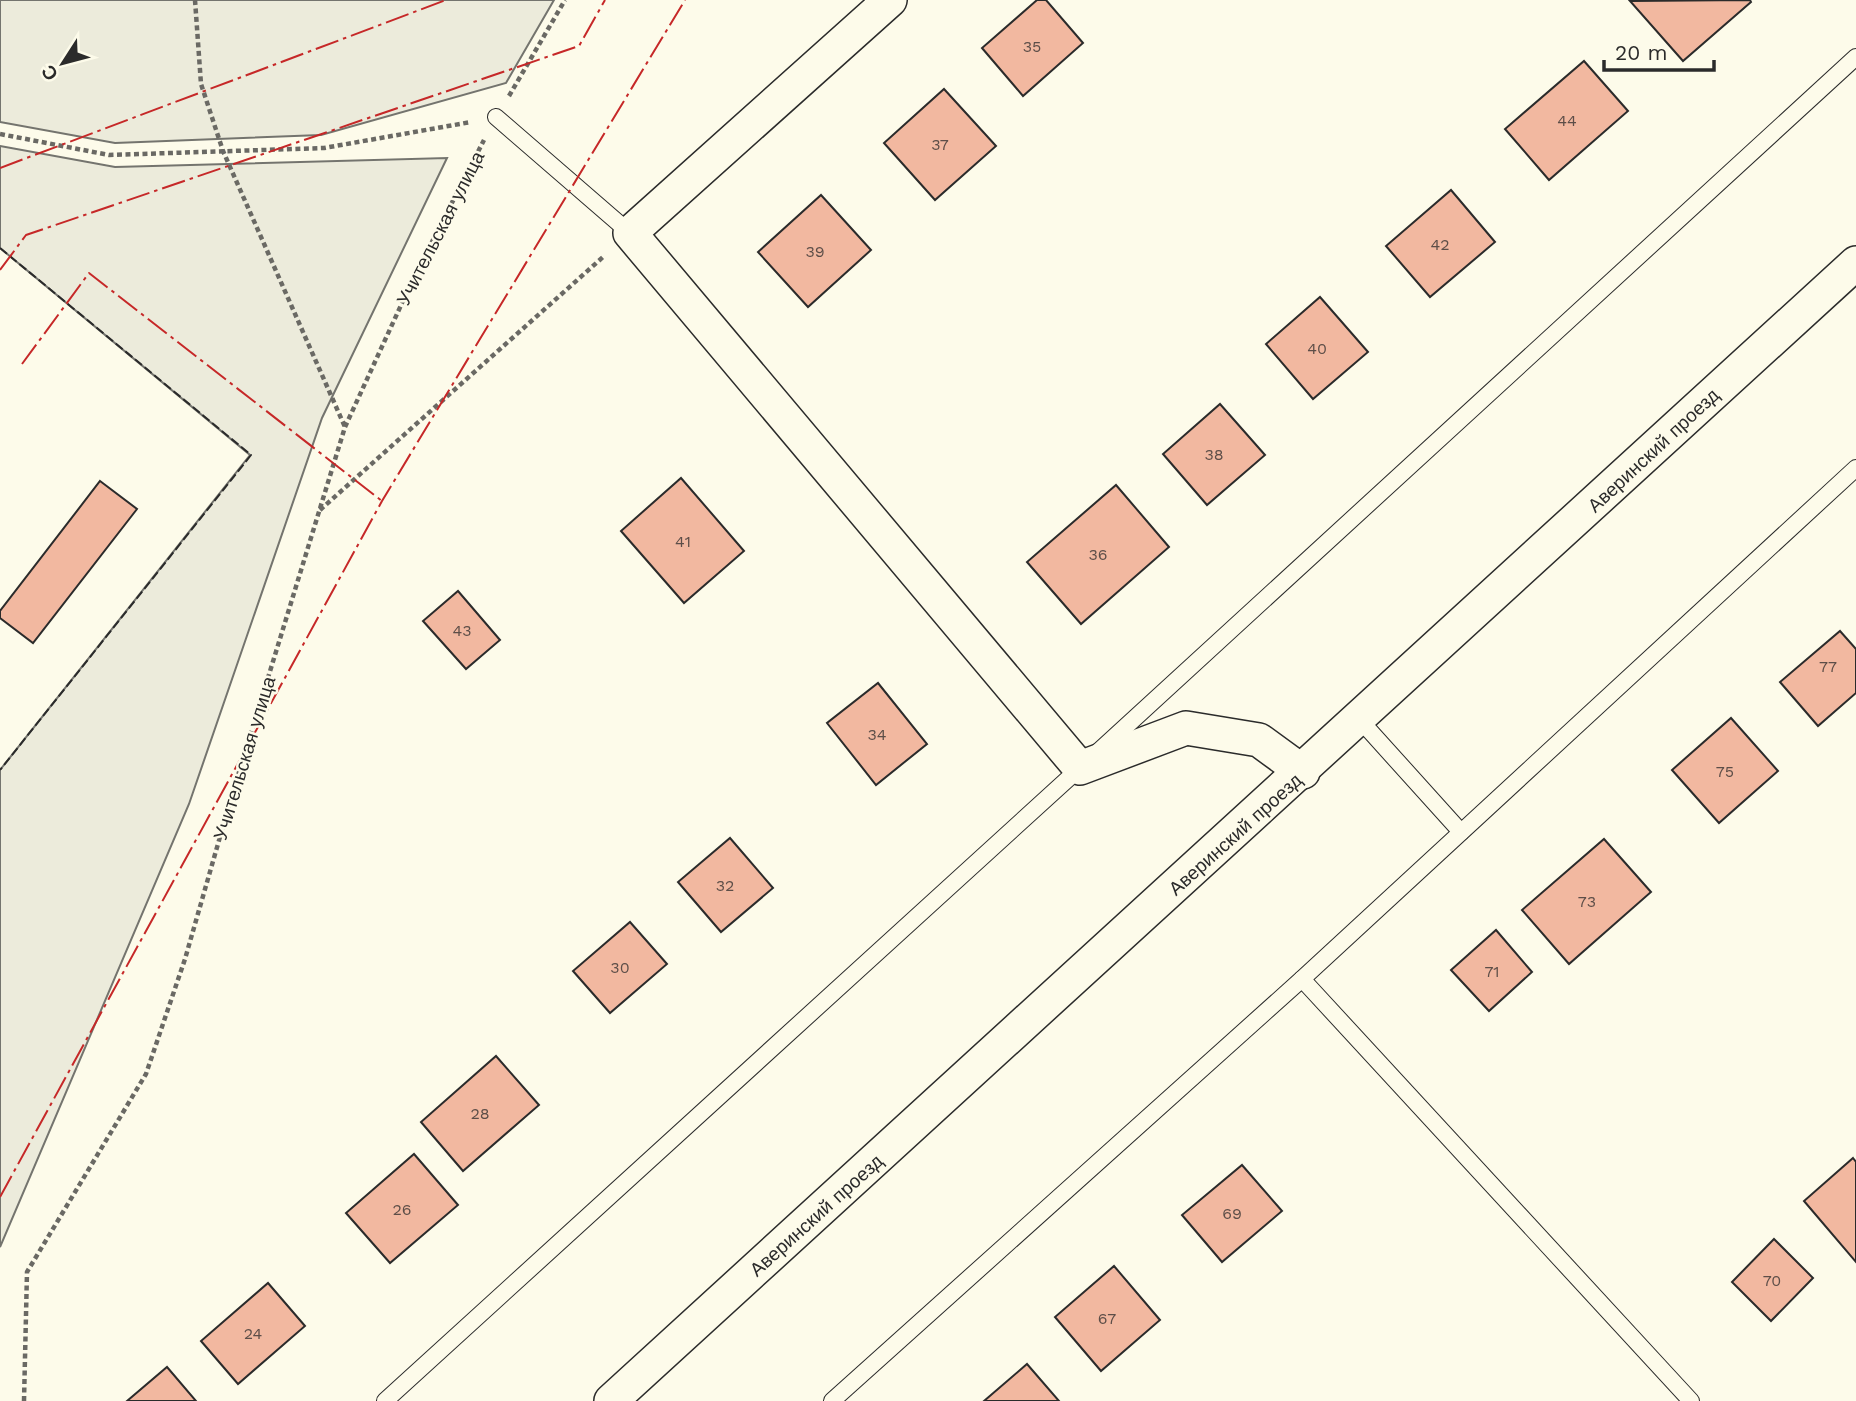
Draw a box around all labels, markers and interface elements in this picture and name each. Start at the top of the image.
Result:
north arrow [28,28,98,98]
scale bar [1604,28,1714,72]
house number: 35 [1023,37,1041,56]
text: 20 m [1615,40,1667,65]
text: С [36,60,63,85]
house number: 44 [1557,111,1577,130]
house number: 37 [931,135,949,154]
street label: Учительская улица [392,147,489,309]
house number: 42 [1430,235,1450,254]
house number: 39 [805,242,825,261]
house number: 40 [1307,339,1327,358]
street label: Аверинский проезд [1583,384,1724,517]
house number: 38 [1204,445,1224,464]
house number: 41 [675,532,691,551]
house number: 36 [1088,545,1108,564]
house number: 43 [452,621,472,640]
house number: 77 [1819,657,1837,676]
street label: Учительская улица [209,673,280,843]
house number: 34 [867,725,887,744]
house number: 75 [1716,762,1734,781]
street label: Аверинский проезд [1164,769,1307,900]
house number: 32 [716,876,734,895]
house number: 73 [1578,892,1596,911]
house number: 30 [610,958,630,977]
house number: 71 [1484,962,1500,981]
house number: 28 [470,1104,490,1123]
street label: Аверинский проезд [745,1150,888,1281]
house number: 26 [392,1200,412,1219]
house number: 69 [1222,1204,1242,1223]
house number: 70 [1763,1271,1781,1290]
house number: 67 [1098,1309,1116,1328]
house number: 24 [244,1324,263,1343]

